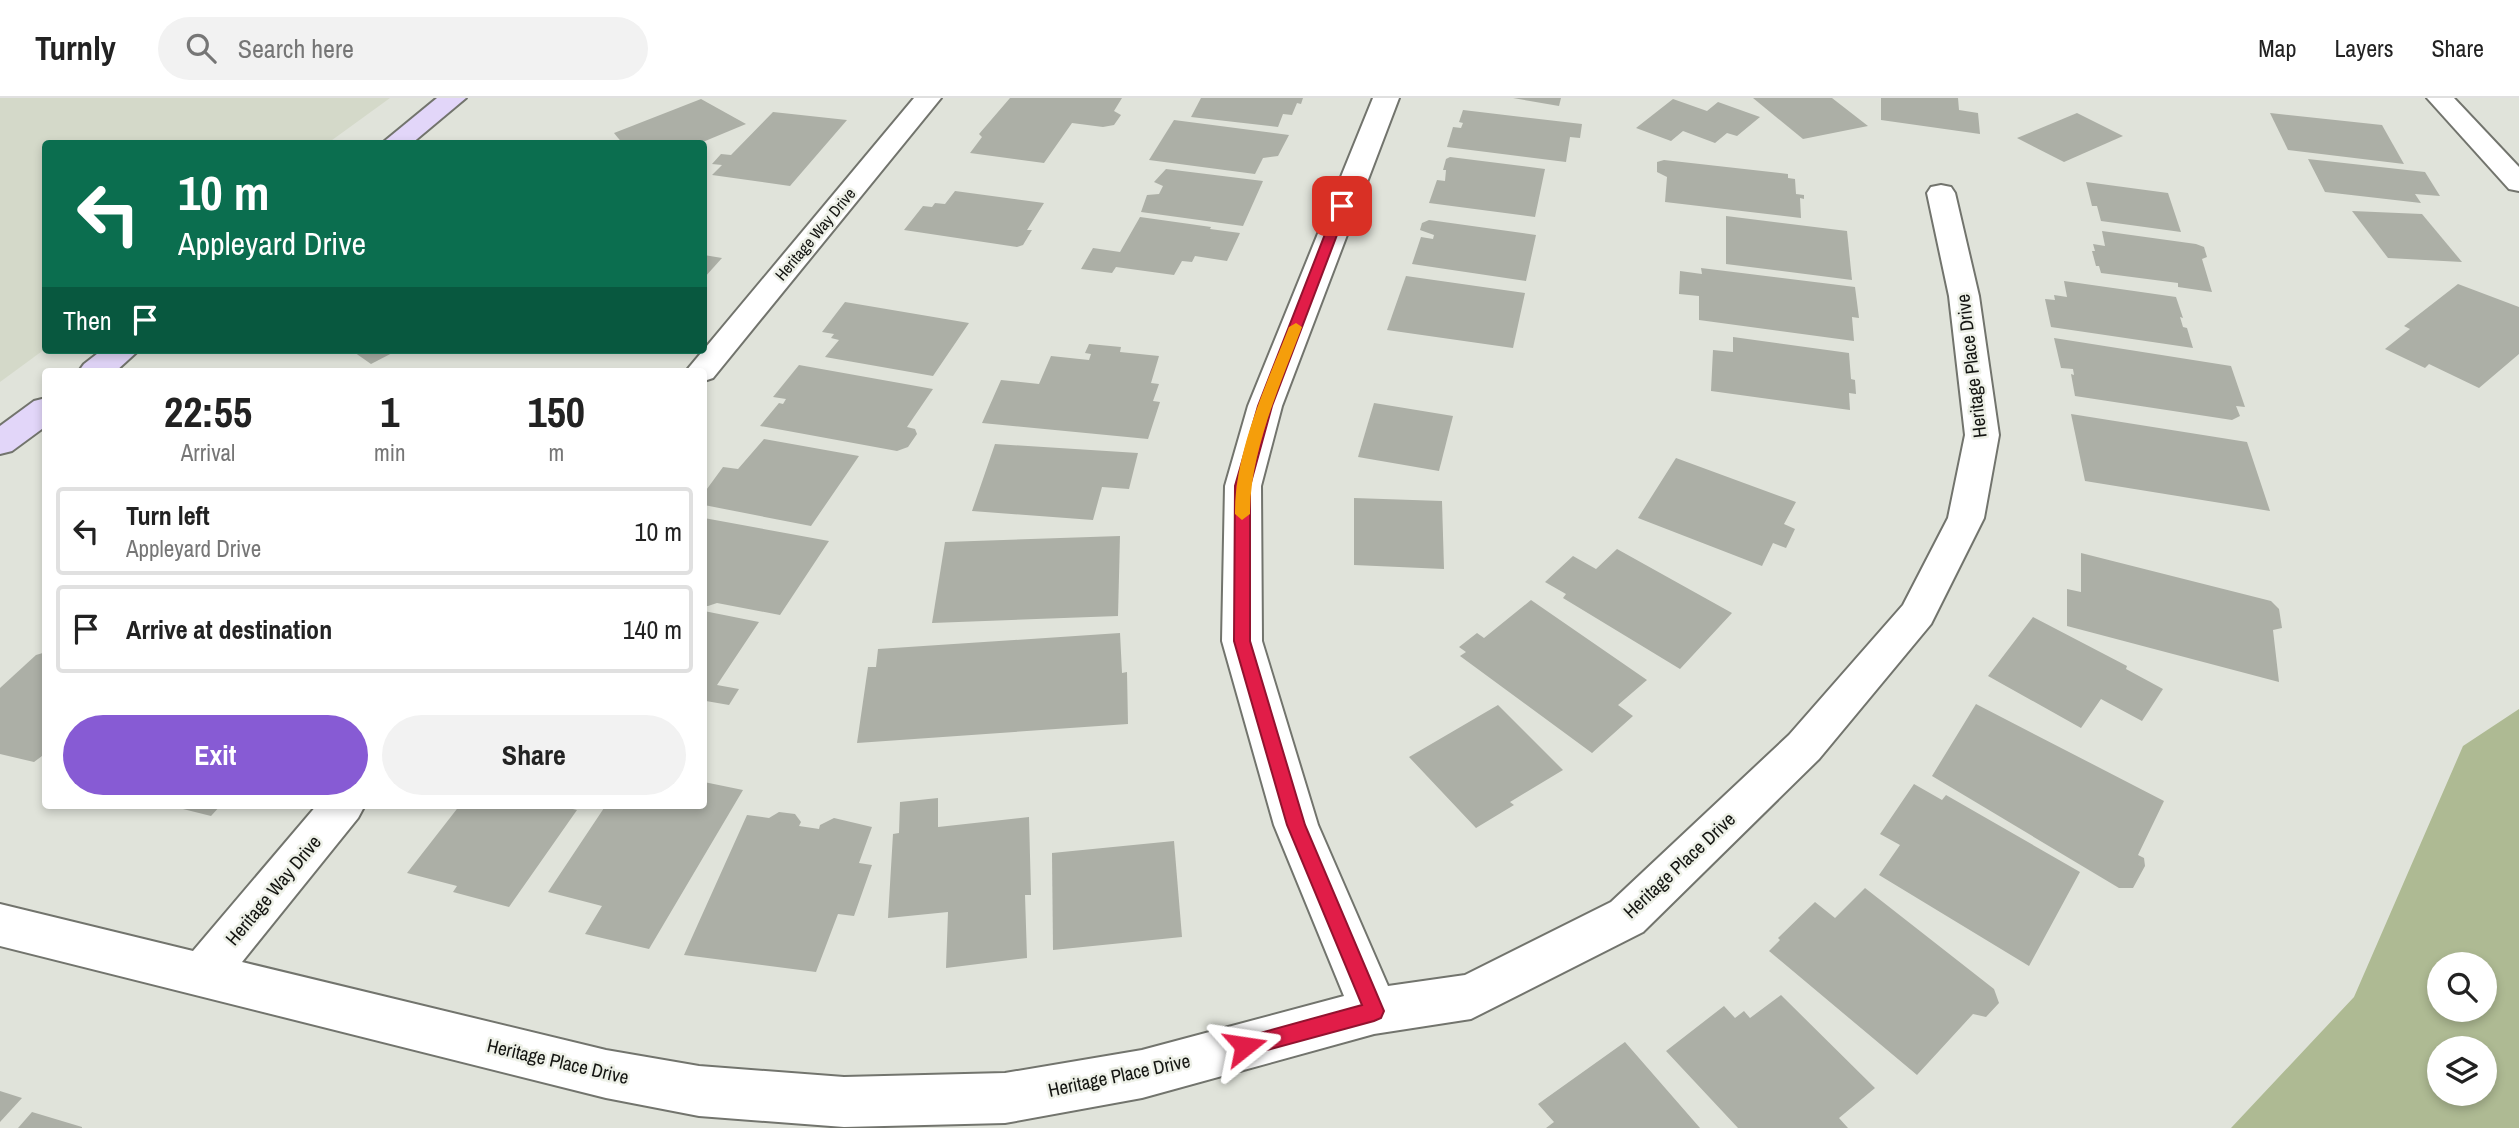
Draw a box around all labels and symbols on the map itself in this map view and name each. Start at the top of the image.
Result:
pin [1312,176,1372,236]
street label: Heritage Way Drive [770,183,860,285]
street label: Heritage Place Drive [1949,293,1993,439]
street label: Heritage Place Drive [1617,806,1741,924]
street label: Heritage Way Drive [219,829,327,951]
position arrow [1208,1009,1282,1083]
street label: Heritage Place Drive [485,1032,631,1090]
street label: Heritage Place Drive [1046,1047,1192,1103]

